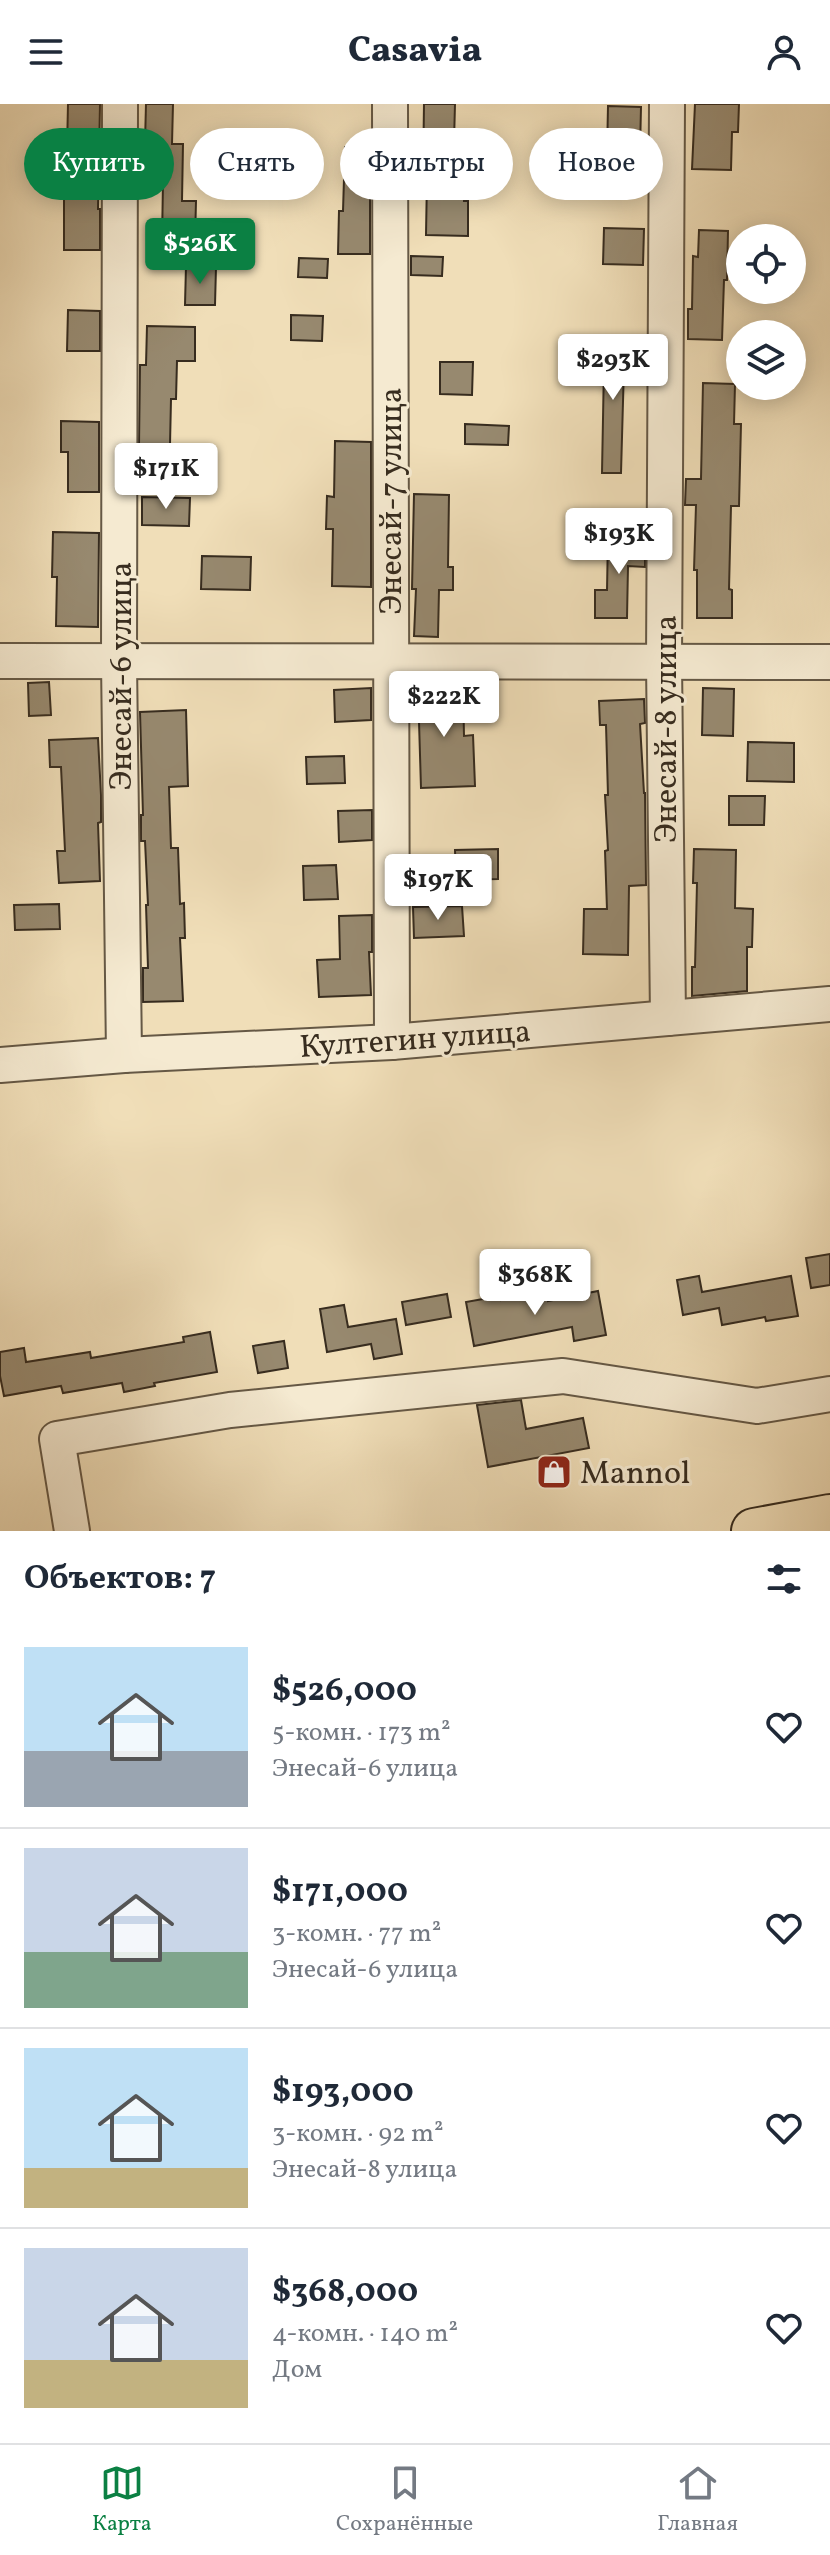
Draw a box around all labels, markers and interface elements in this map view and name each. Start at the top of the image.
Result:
text: Casavia [348,27,482,77]
icon: menu [24,30,68,74]
icon: person [762,30,806,74]
chip: Купить [24,128,174,200]
chip: Снять [190,128,324,200]
chip: Фильтры [340,128,513,200]
chip: Новое [529,128,663,200]
pin: $526K [144,218,256,286]
map controls [726,224,806,400]
button: locate [726,224,806,304]
text: $526K [163,226,237,262]
button: layers [726,320,806,400]
pin: $293K [557,334,669,402]
text: $293K [576,342,650,378]
street label: Энесай-7 улица [371,387,415,615]
pin: $171K [110,443,222,511]
text: $171K [133,451,199,487]
pin: $193K [563,508,675,576]
text: $193K [583,516,655,552]
street label: Энесай-6 улица [101,561,145,791]
street label: Энесай-8 улица [646,615,690,843]
pin: $222K [388,671,500,739]
text: $222K [407,679,481,715]
pin: $197K [382,854,494,922]
text: $197K [403,862,473,898]
street label: Култегин улица [298,1011,532,1071]
pin: $368K [479,1249,591,1317]
text: $368K [497,1257,573,1293]
shop icon: Mannol [535,1453,573,1491]
place label: Mannol [580,1453,690,1497]
text: Объектов: 7 [24,1556,216,1603]
icon: filters [762,1557,806,1601]
text: $526,000 [272,1668,417,1715]
icon: home [88,1679,184,1775]
icon: heart [762,1705,806,1749]
text: 5-комн. · 173 m² [272,1715,451,1751]
text: Энесай-6 улица [272,1751,458,1787]
text: $171,000 [272,1869,408,1916]
icon: home [88,1880,184,1976]
icon: heart [762,1906,806,1950]
text: 3-комн. · 77 m² [272,1916,441,1952]
text: Энесай-6 улица [272,1952,458,1988]
text: $193,000 [272,2069,414,2116]
icon: home [88,2080,184,2176]
icon: heart [762,2106,806,2150]
text: 3-комн. · 92 m² [272,2116,444,2152]
text: Энесай-8 улица [272,2152,457,2188]
text: $368,000 [272,2269,418,2316]
icon: home [88,2280,184,2376]
icon: heart [762,2306,806,2350]
text: 4-комн. · 140 m² [272,2316,458,2352]
text: Дом [272,2352,322,2388]
tab: Карта [92,2461,152,2540]
tab: Сохранённые [336,2461,473,2540]
tab: Главная [657,2461,738,2540]

